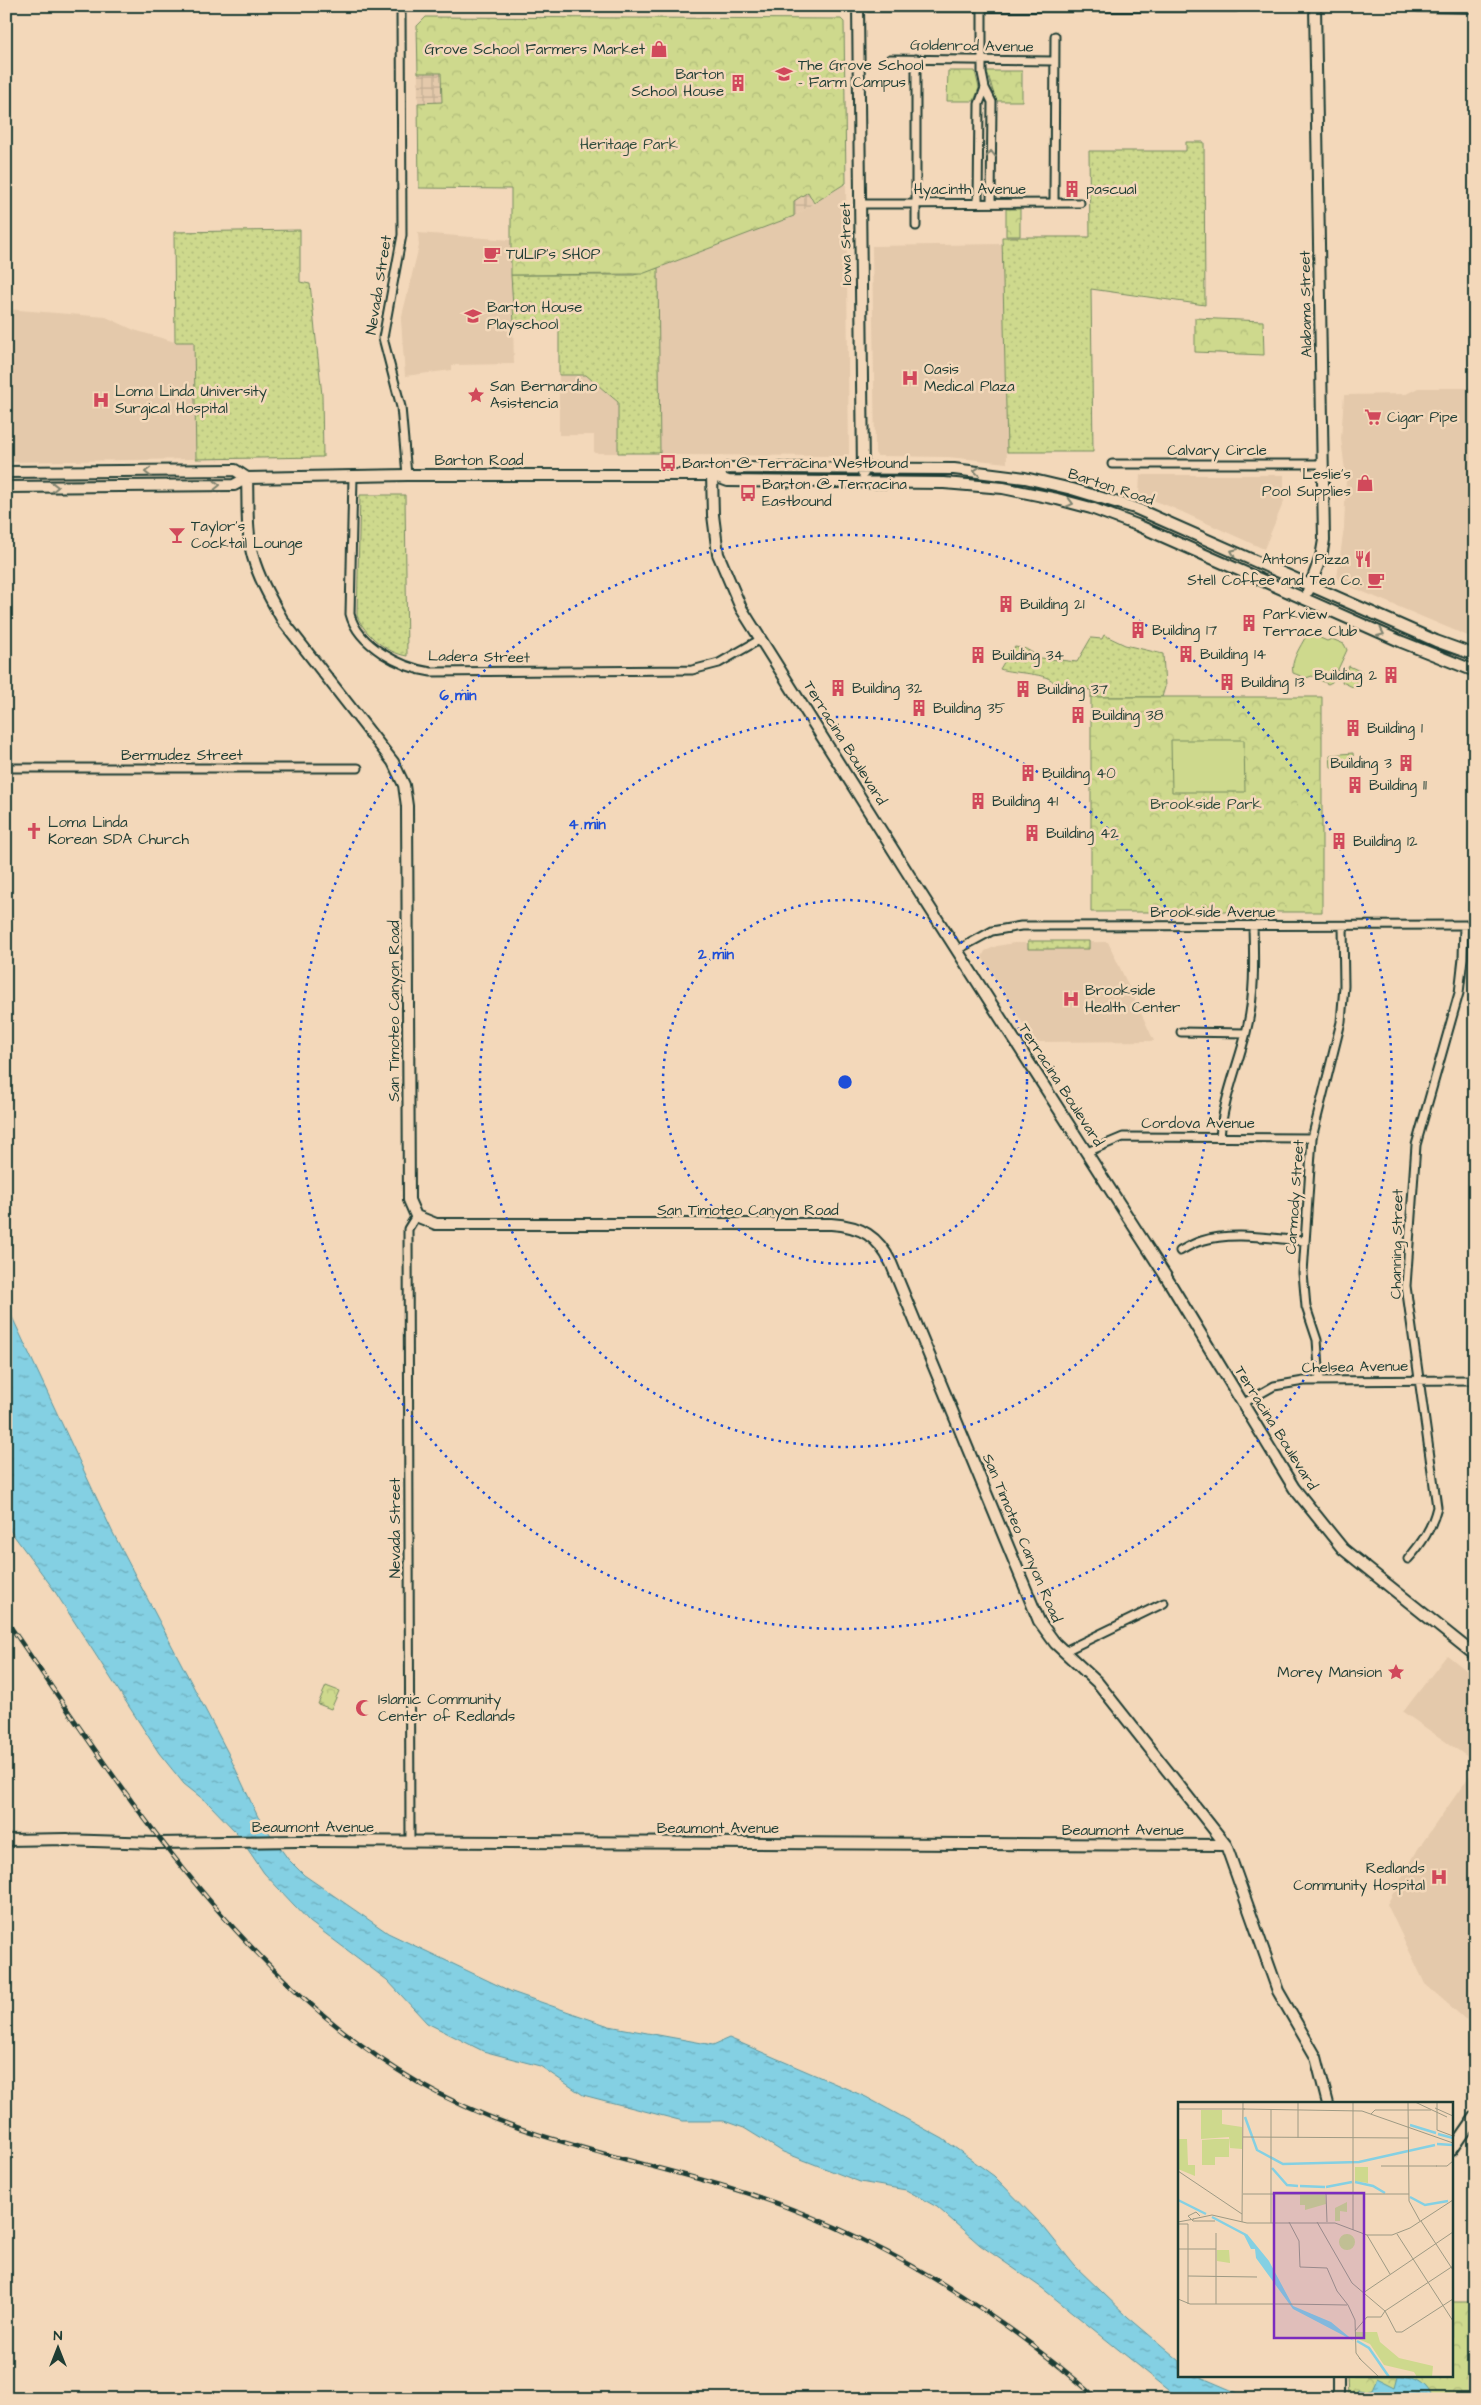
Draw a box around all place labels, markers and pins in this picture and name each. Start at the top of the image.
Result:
place label: Grove School Farmers Market [425,39,645,60]
shop icon: Grove School Farmers Market [649,39,669,59]
place label: The Grove School - Farm Campus [798,55,924,93]
place label: Barton School House [631,64,724,102]
school or university icon: The Grove School - Farm Campus [774,64,794,84]
building icon: Barton School House [728,73,748,93]
building icon: pascual [1062,179,1082,199]
place label: pascual [1086,179,1137,200]
cafe icon: TULIP's SHOP [482,244,502,264]
place label: TULIP's SHOP [506,244,601,265]
place label: Barton House Playschool [487,297,582,336]
school or university icon: Barton House Playschool [463,306,483,326]
place label: Oasis Medical Plaza [924,359,1015,397]
hospital icon: Oasis Medical Plaza [900,368,920,388]
place label: San Bernardino Asistencia [490,376,598,414]
place label: Loma Linda University Surgical Hospital [115,381,267,420]
place icon: San Bernardino Asistencia [466,385,486,405]
hospital icon: Loma Linda University Surgical Hospital [91,390,111,410]
supermarket icon: Cigar Pipe [1363,407,1383,427]
place label: Cigar Pipe [1387,407,1458,429]
bus stop icon: Barton @ Terracina Westbound [658,453,678,473]
place label: Barton @ Terracina Westbound [682,453,909,474]
place label: Leslie's Pool Supplies [1262,464,1351,502]
shop icon: Leslie's Pool Supplies [1355,473,1375,493]
place label: Barton @ Terracina Eastbound [762,474,907,512]
bus stop icon: Barton @ Terracina Eastbound [738,483,758,503]
place label: Taylor's Cocktail Lounge [191,516,303,555]
bar icon: Taylor's Cocktail Lounge [167,525,187,545]
place label: Antons Pizza [1262,549,1349,570]
restaurant icon: Antons Pizza [1353,549,1373,569]
place label: Stell Coffee and Tea Co. [1187,570,1362,591]
cafe icon: Stell Coffee and Tea Co. [1366,570,1386,590]
building icon: Building 21 [996,594,1016,614]
place label: Building 21 [1020,594,1085,616]
place label: Parkview Terrace Club [1263,604,1358,642]
building icon: Parkview Terrace Club [1239,613,1259,633]
building icon: Building 17 [1128,620,1148,640]
place label: Building 17 [1152,620,1217,642]
building icon: Building 14 [1176,644,1196,664]
place label: Building 14 [1200,644,1266,666]
building icon: Building 34 [968,645,988,665]
place label: Building 34 [992,645,1064,667]
place label: Building 2 [1314,665,1377,687]
building icon: Building 2 [1381,665,1401,685]
building icon: Building 13 [1217,672,1237,692]
place label: Building 13 [1241,672,1305,694]
building icon: Building 32 [828,678,848,698]
place label: Building 32 [852,678,923,700]
building icon: Building 37 [1013,679,1033,699]
place label: Building 37 [1037,679,1108,701]
building icon: Building 35 [909,698,929,718]
place label: Building 35 [933,698,1006,720]
building icon: Building 38 [1068,705,1088,725]
place label: Building 38 [1092,705,1164,727]
building icon: Building 1 [1343,718,1363,738]
place label: Building 1 [1367,718,1423,740]
place label: Building 3 [1330,753,1392,775]
building icon: Building 3 [1396,753,1416,773]
building icon: Building 40 [1018,763,1038,783]
place label: Building 40 [1042,763,1116,785]
building icon: Building 11 [1345,775,1365,795]
place label: Building 11 [1369,775,1427,797]
building icon: Building 41 [968,791,988,811]
place label: Building 41 [992,791,1058,813]
place label: Loma Linda Korean SDA Church [48,812,189,850]
church icon: Loma Linda Korean SDA Church [24,821,44,841]
building icon: Building 42 [1022,823,1042,843]
place label: Building 42 [1046,823,1119,845]
building icon: Building 12 [1329,831,1349,851]
place label: Building 12 [1353,831,1418,853]
place label: Brookside Health Center [1085,980,1180,1018]
hospital icon: Brookside Health Center [1061,989,1081,1009]
centre of rings [836,1073,854,1091]
place label: Morey Mansion [1277,1662,1382,1684]
place icon: Morey Mansion [1386,1662,1406,1682]
place label: Islamic Community Center of Redlands [378,1689,516,1727]
mosque icon: Islamic Community Center of Redlands [354,1698,374,1718]
place label: Redlands Community Hospital [1293,1858,1425,1897]
hospital icon: Redlands Community Hospital [1429,1867,1449,1887]

